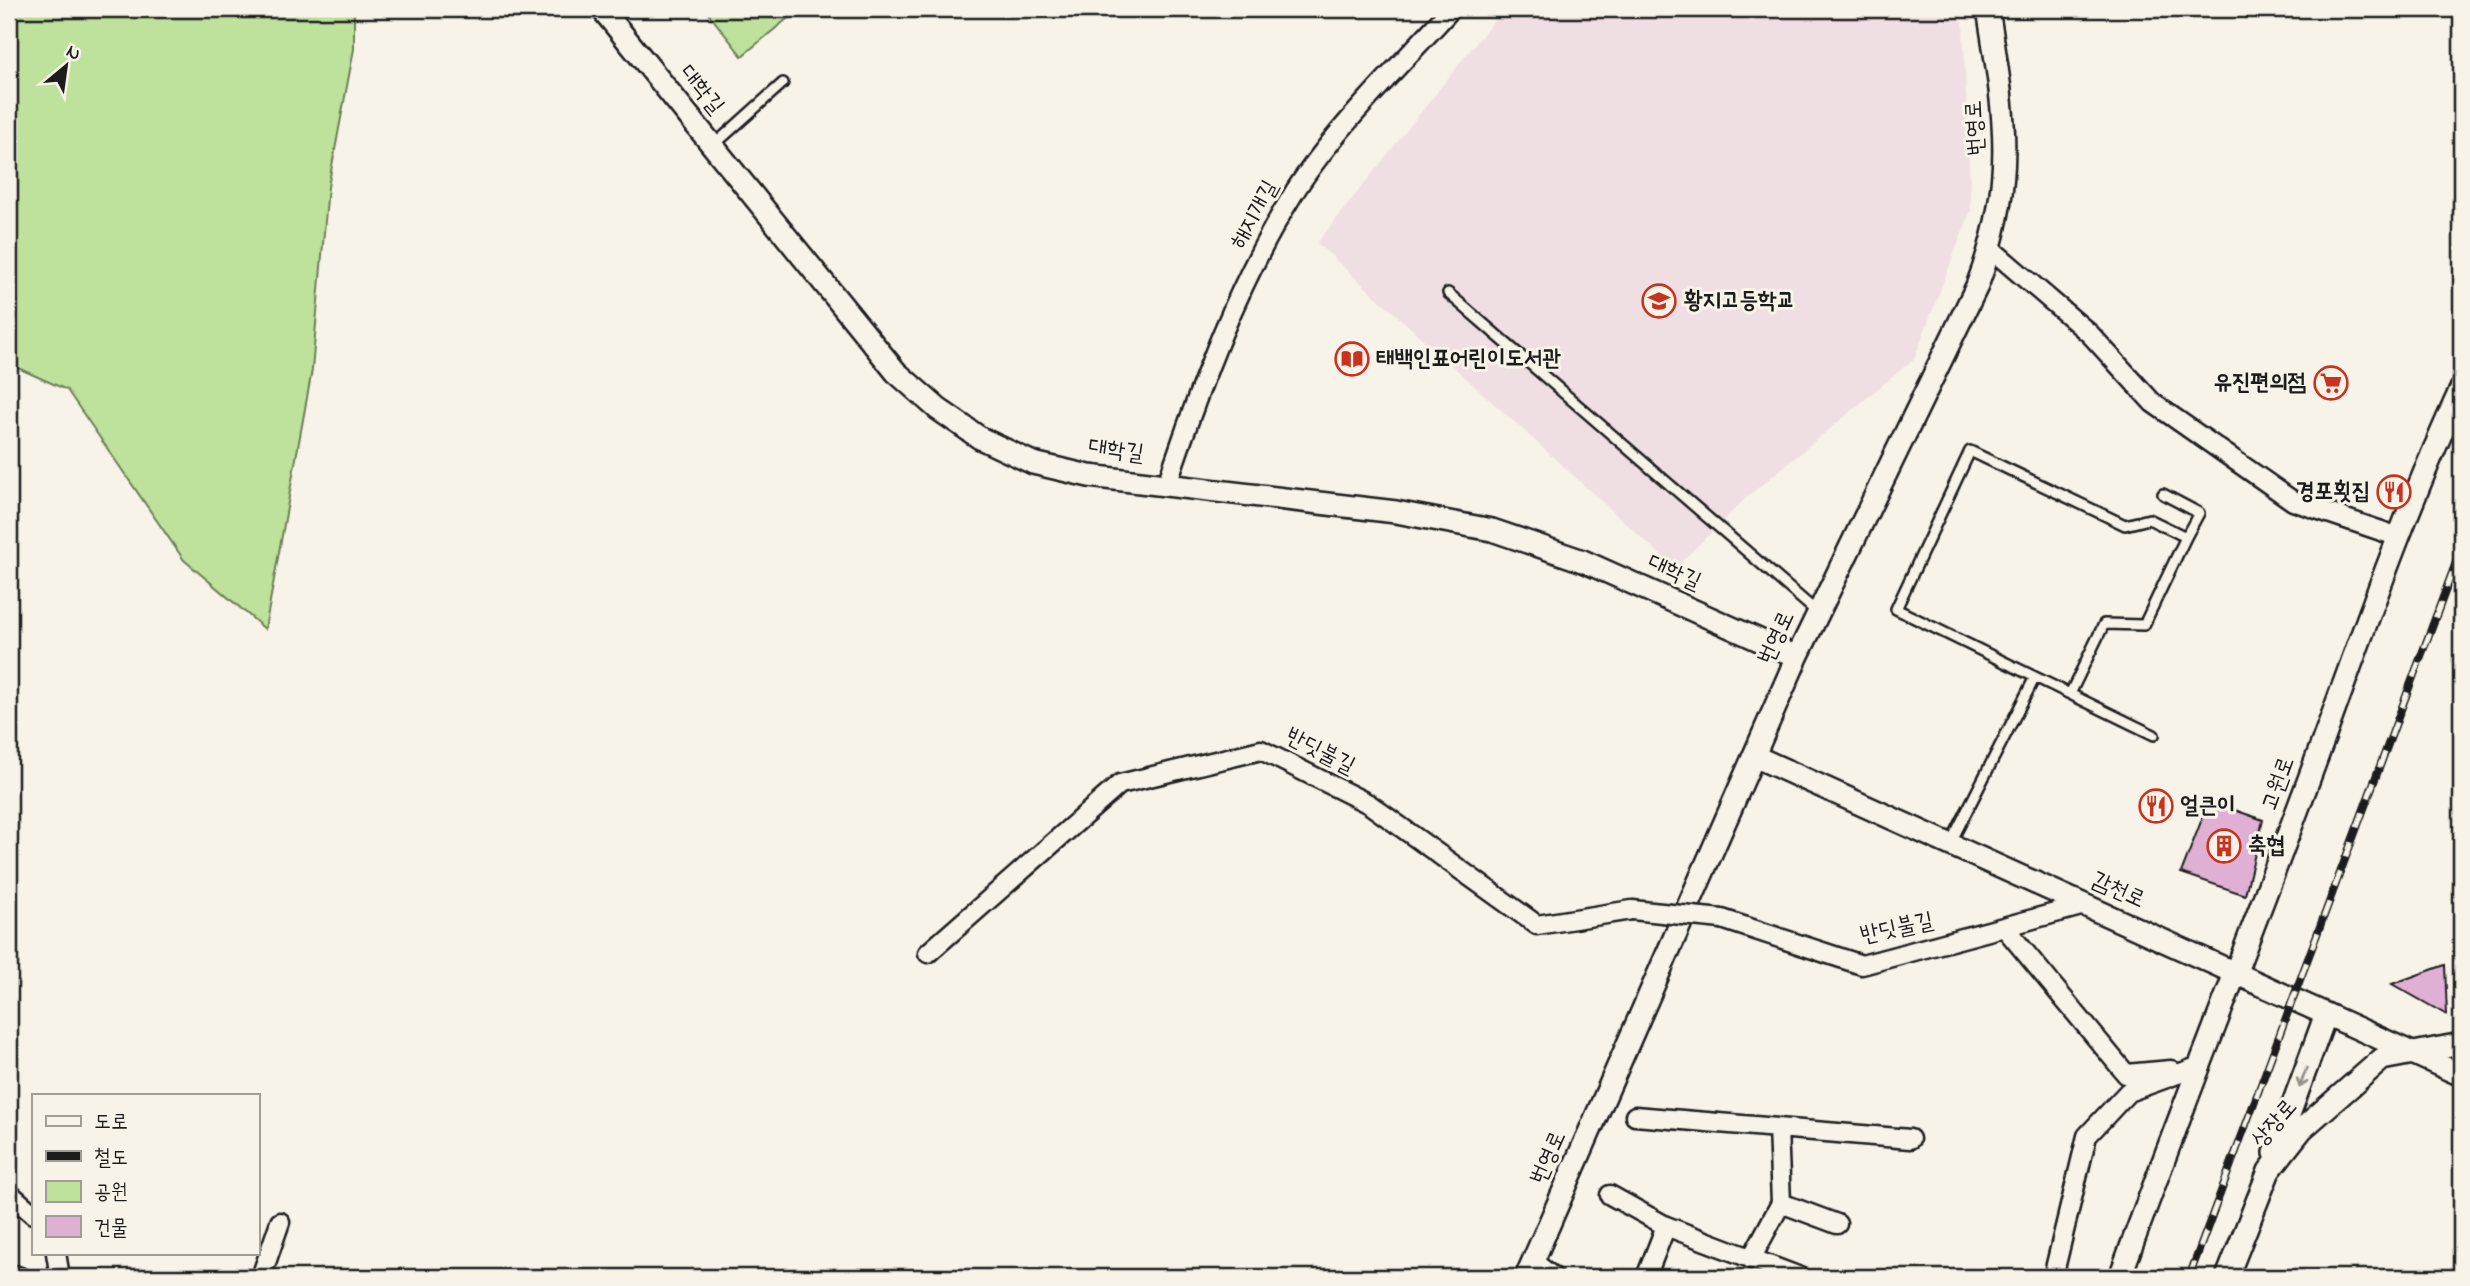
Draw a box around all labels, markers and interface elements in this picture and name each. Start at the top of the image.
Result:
north arrow [32,32,102,102]
text: N [61,38,85,68]
street label: 대학길 [671,58,731,122]
street label: 번영로 [1958,99,1994,157]
street label: 해지개길 [1223,175,1287,255]
school or university icon: 황지고등학교 [1640,282,1678,320]
place label: 황지고등학교 [1684,285,1795,318]
library icon: 태백인표어린이도서관 [1333,340,1371,378]
place label: 태백인표어린이도서관 [1376,343,1562,376]
supermarket icon: 유진편의점 [2312,364,2350,402]
place label: 유진편의점 [2213,367,2306,400]
street label: 대학길 [1086,431,1146,471]
restaurant icon: 경포횟집 [2375,473,2413,511]
place label: 경포횟집 [2296,476,2370,509]
street label: 대학길 [1642,547,1706,599]
street label: 번영로 [1750,606,1804,670]
street label: 반딧불길 [1280,720,1360,784]
street label: 고원로 [2254,752,2304,816]
restaurant icon: 얼큰이 [2137,787,2175,825]
place label: 얼큰이 [2180,790,2236,823]
building icon: 축협 [2205,827,2243,865]
place label: 축협 [2248,830,2285,863]
street label: 감천로 [2086,865,2150,917]
street label: 반딧불길 [1857,905,1937,953]
one-way arrow [2295,1066,2308,1088]
street label: 상장로 [2244,1092,2306,1156]
legend [32,1094,259,1254]
text: 도로 [94,1108,128,1138]
street label: 번영로 [1523,1126,1575,1190]
text: 철도 [94,1144,128,1174]
text: 공원 [94,1178,128,1208]
text: 건물 [94,1214,128,1244]

